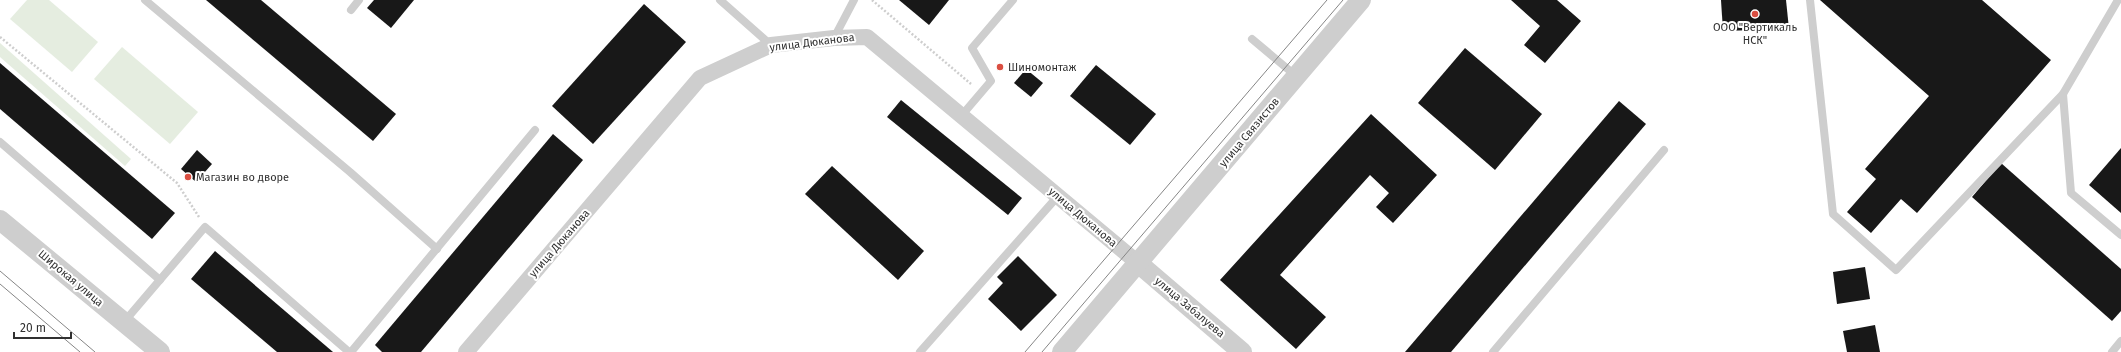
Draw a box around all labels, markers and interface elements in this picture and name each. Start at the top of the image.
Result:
marker: ООО "Вертикаль НСК" [1750,9,1760,19]
place label: ООО "Вертикаль НСК" [1713,21,1797,47]
street label: улица Дюканова [769,31,855,54]
place label: Шиномонтаж [1008,61,1077,74]
marker: Шиномонтаж [995,62,1005,72]
street label: улица Связистов [1217,95,1282,170]
place label: Магазин во дворе [196,171,289,184]
marker: Магазин во дворе [183,172,193,182]
street label: улица Дюканова [1046,185,1120,250]
street label: улица Дюканова [526,207,592,280]
street label: Широкая улица [36,247,106,309]
street label: улица Забалуева [1152,274,1227,340]
scale bar [14,314,71,340]
text: 20 m [20,321,46,335]

